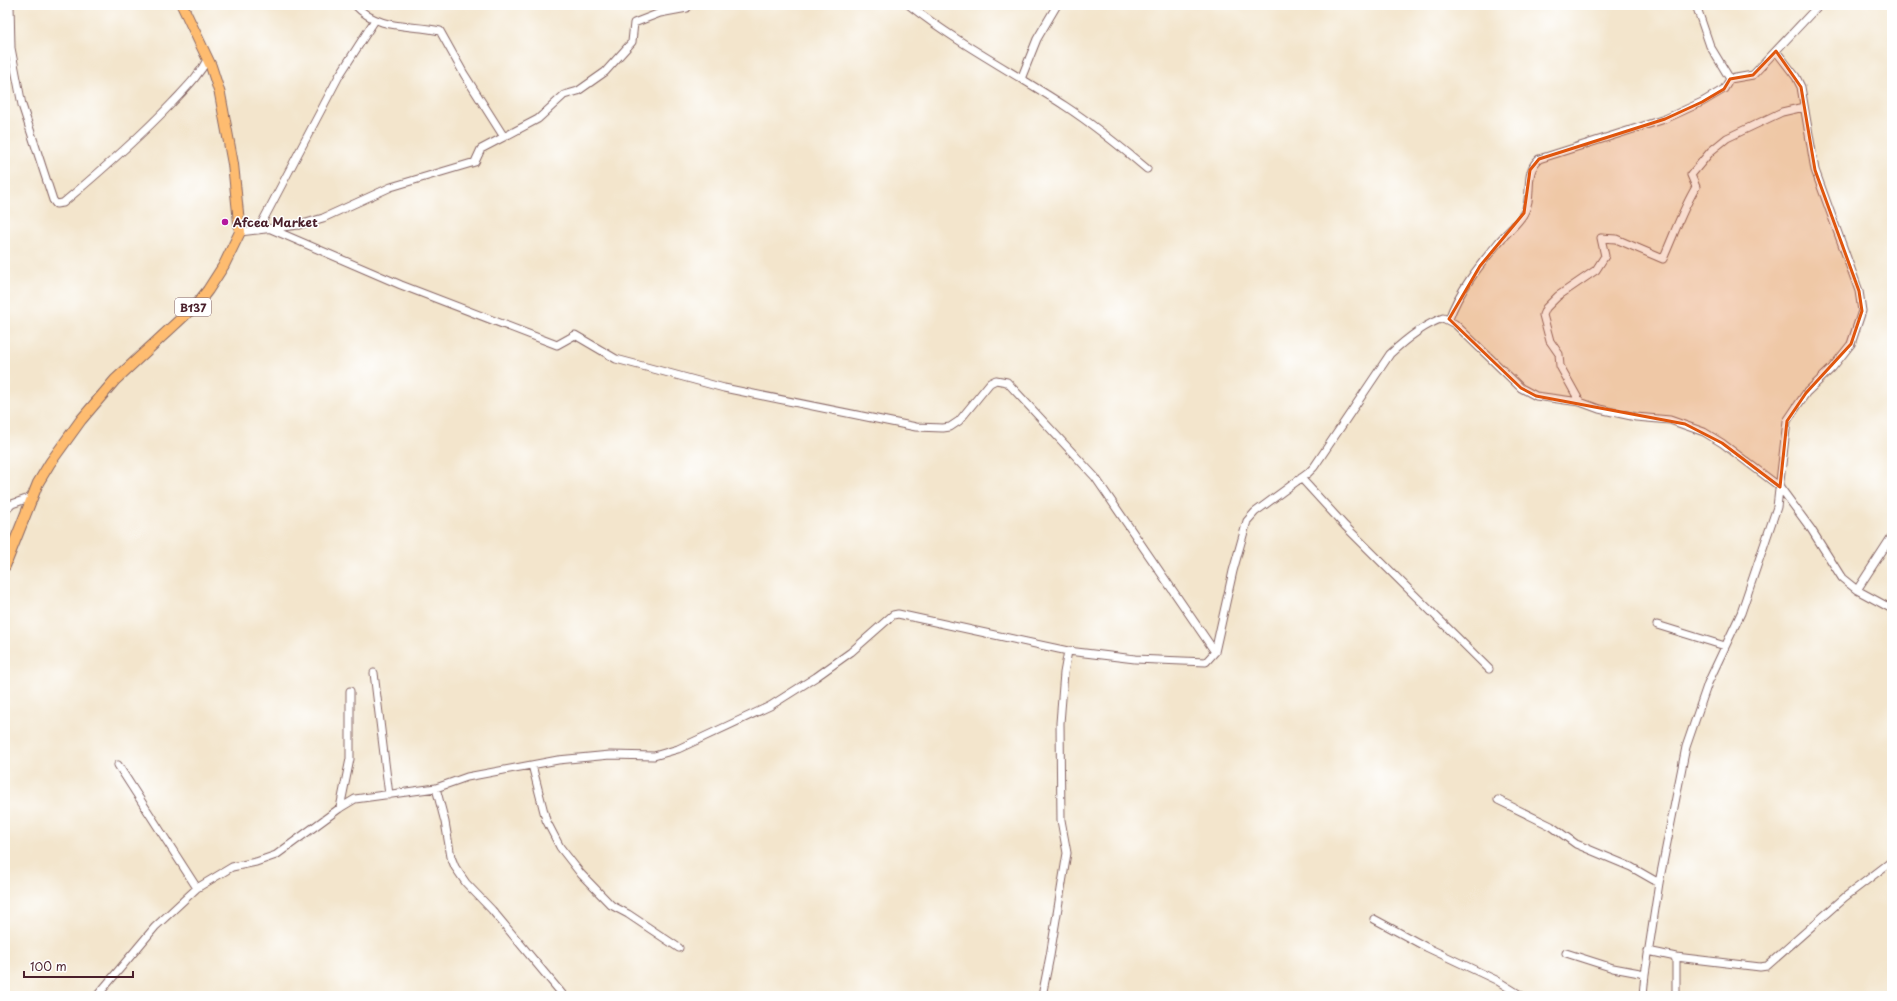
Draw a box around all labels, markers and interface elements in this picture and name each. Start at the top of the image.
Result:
place label: Afcea Market [232,213,318,231]
marker: Afcea Market [220,217,230,227]
road number: B137 [175,298,211,316]
scale bar [24,953,133,979]
text: 100 m [30,957,67,975]

